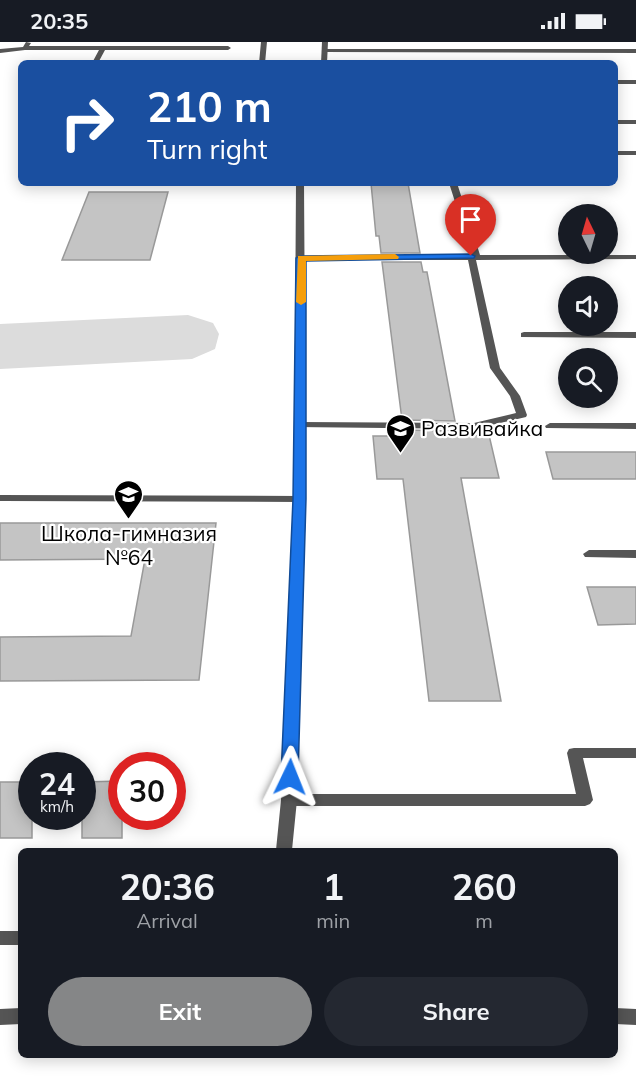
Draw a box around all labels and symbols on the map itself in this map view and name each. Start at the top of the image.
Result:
pin [445,194,496,256]
north arrow [558,204,618,264]
school or university icon: Развивайка [384,412,416,454]
place label: Развивайка [421,415,543,441]
school or university icon: Школа-гимназия №64 [113,478,145,520]
place label: Школа-гимназия №64 [41,520,217,570]
position arrow [258,745,322,809]
speed limit sign: 30 [108,752,186,830]

